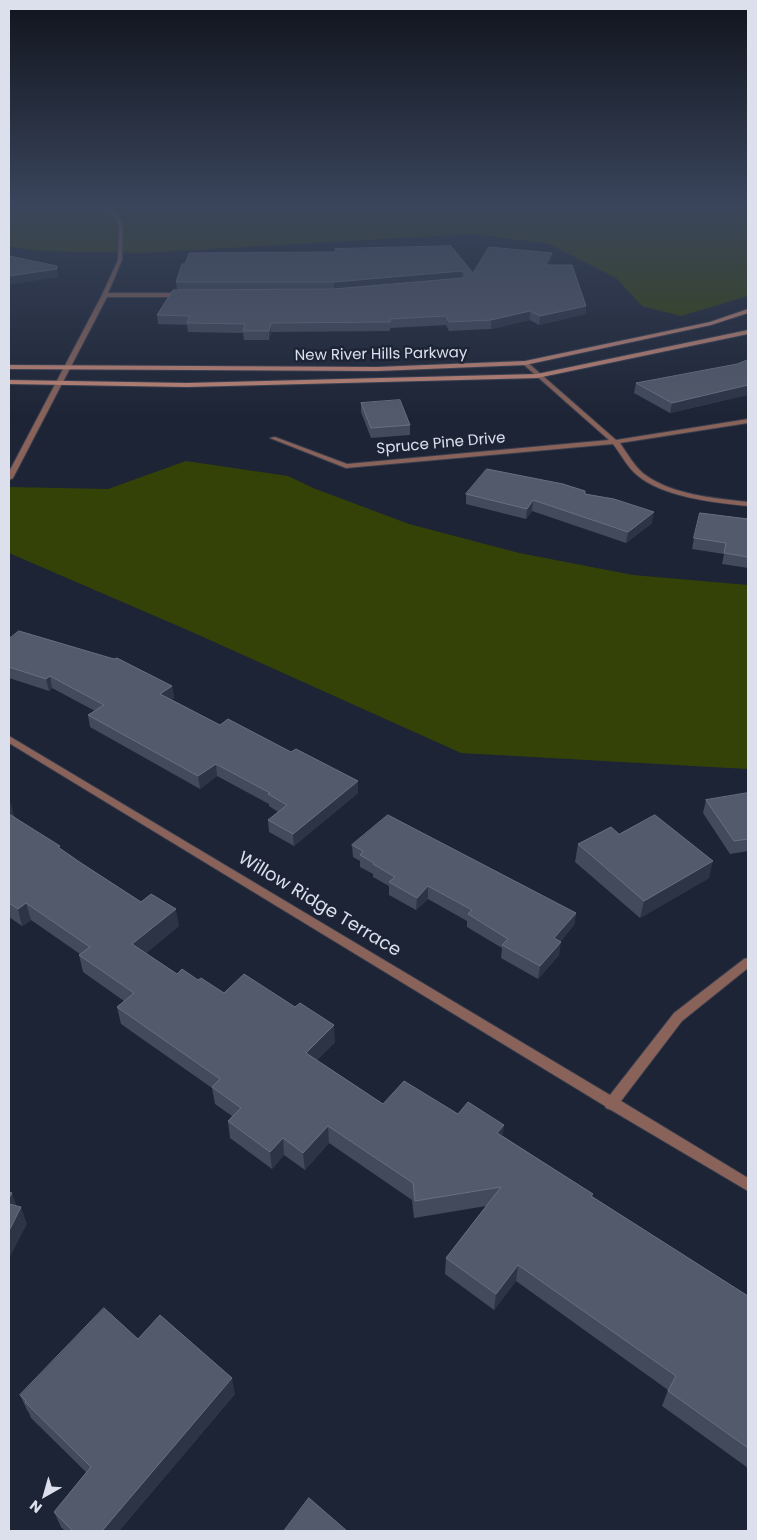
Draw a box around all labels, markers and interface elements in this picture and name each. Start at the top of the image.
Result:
street label: New River Hills Parkway [295,344,467,366]
street label: Spruce Pine Drive [376,429,506,459]
street label: Willow Ridge Terrace [234,848,404,962]
north arrow [20,1470,70,1520]
text: N [25,1496,46,1518]

